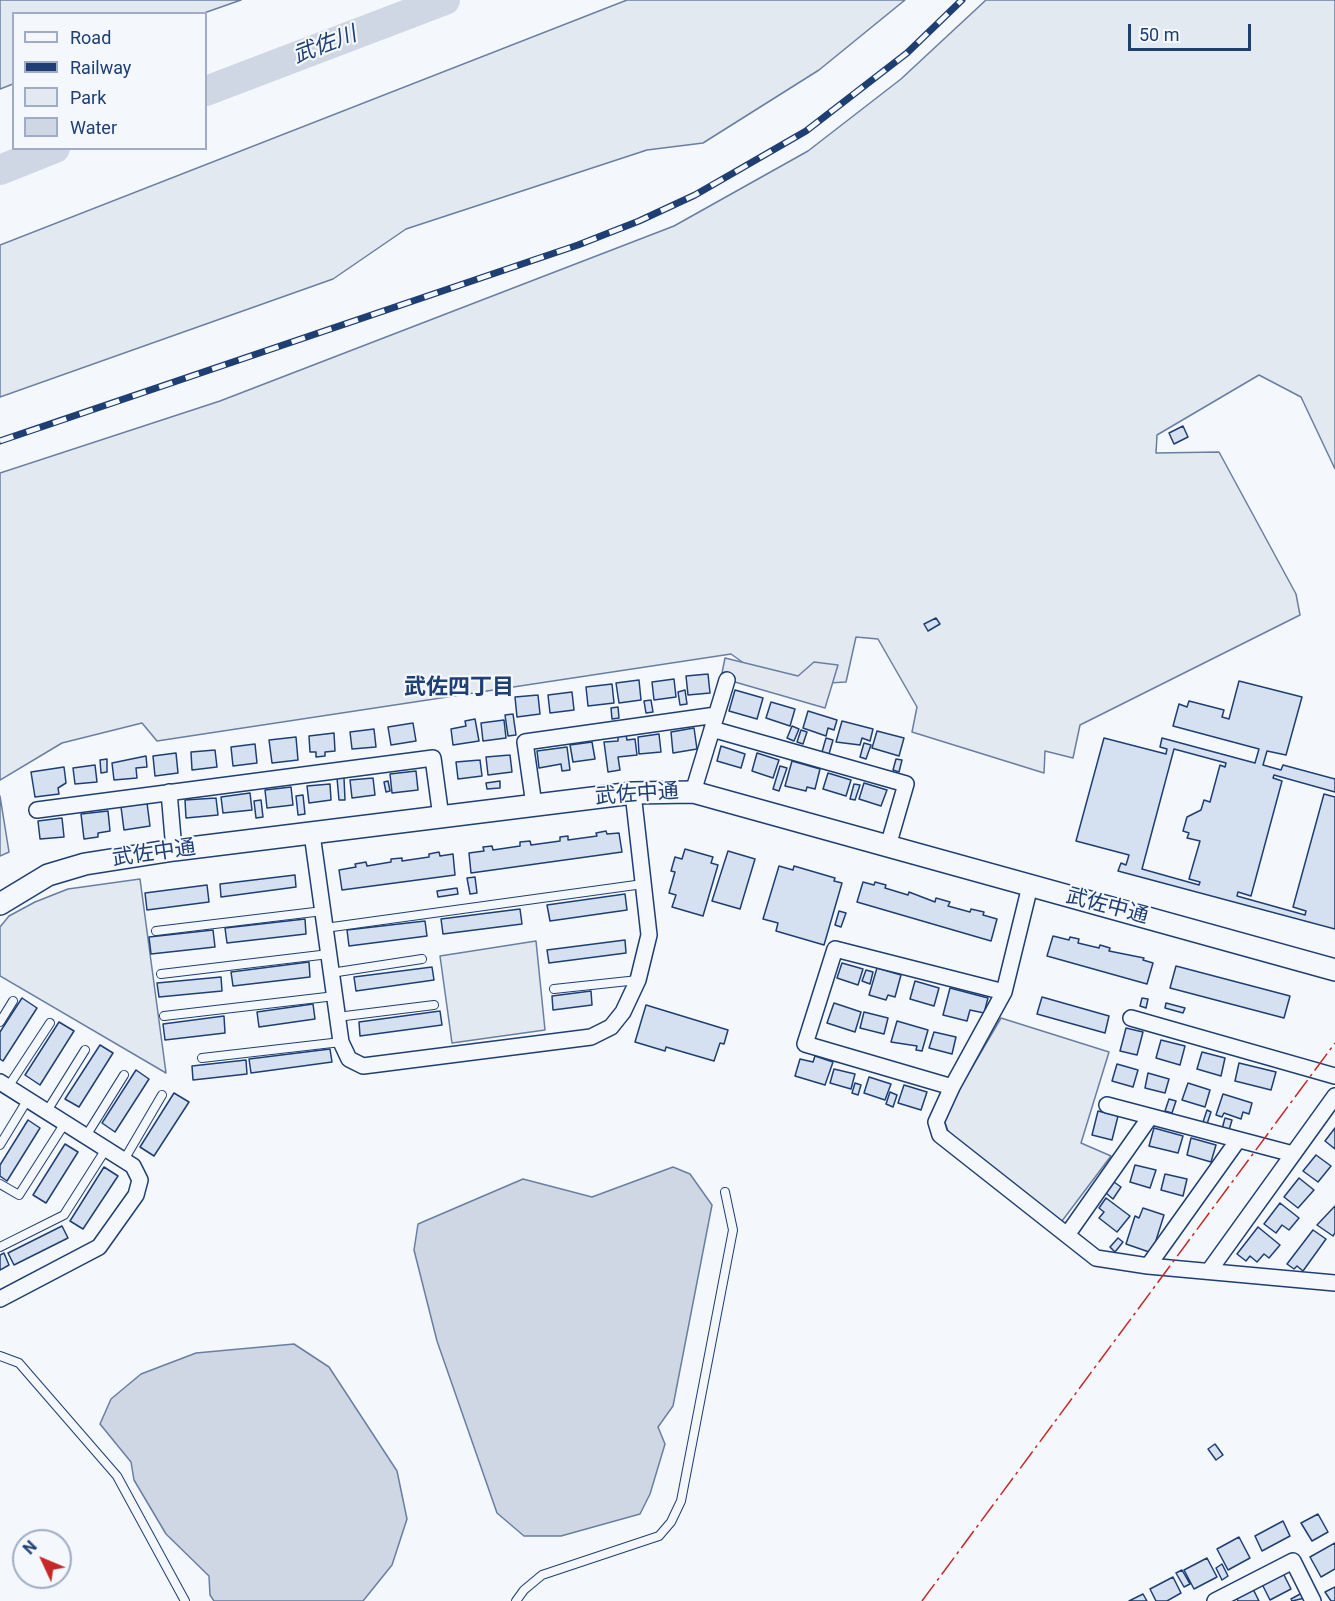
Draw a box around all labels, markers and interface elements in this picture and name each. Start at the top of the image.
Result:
legend [12,12,207,150]
scale bar [1131,12,1254,50]
water label: 武佐川 [289,22,361,70]
text: 50 m [1139,24,1179,45]
text: Road [70,27,111,48]
text: Railway [70,57,131,78]
text: Park [70,87,106,108]
text: Water [70,117,117,138]
district label: 武佐四丁目 [404,675,514,701]
street label: 武佐中通 [594,780,680,810]
street label: 武佐中通 [111,836,197,872]
street label: 武佐中通 [1063,884,1151,930]
north arrow [12,1529,72,1589]
text: N [19,1537,41,1558]

